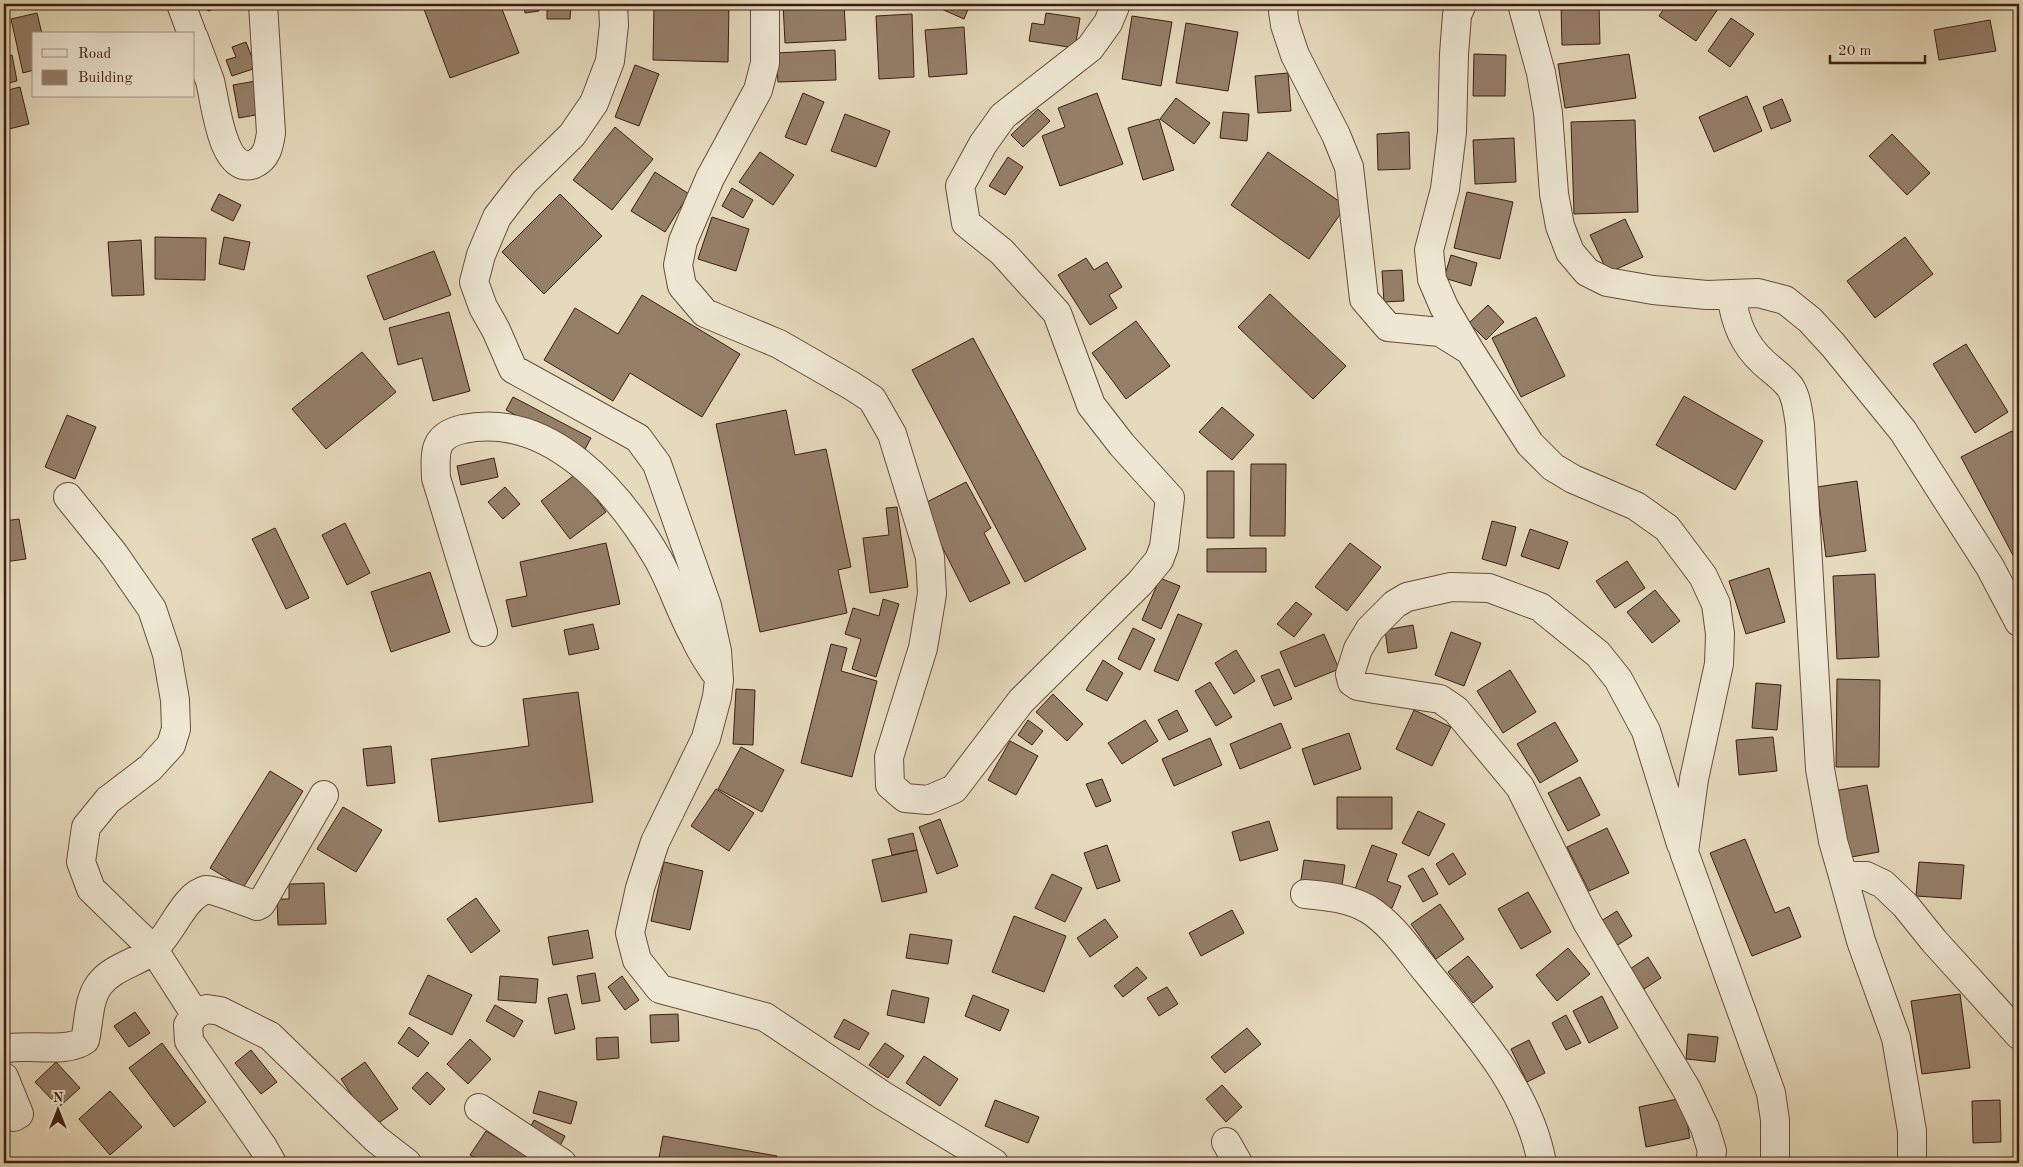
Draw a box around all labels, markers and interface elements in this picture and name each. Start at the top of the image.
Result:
legend [32,32,195,98]
scale bar [1830,32,1926,64]
text: 20 m [1838,44,1872,59]
text: Road [78,47,112,62]
text: Building [78,71,133,86]
north arrow [32,1084,82,1134]
text: N [53,1091,64,1105]

